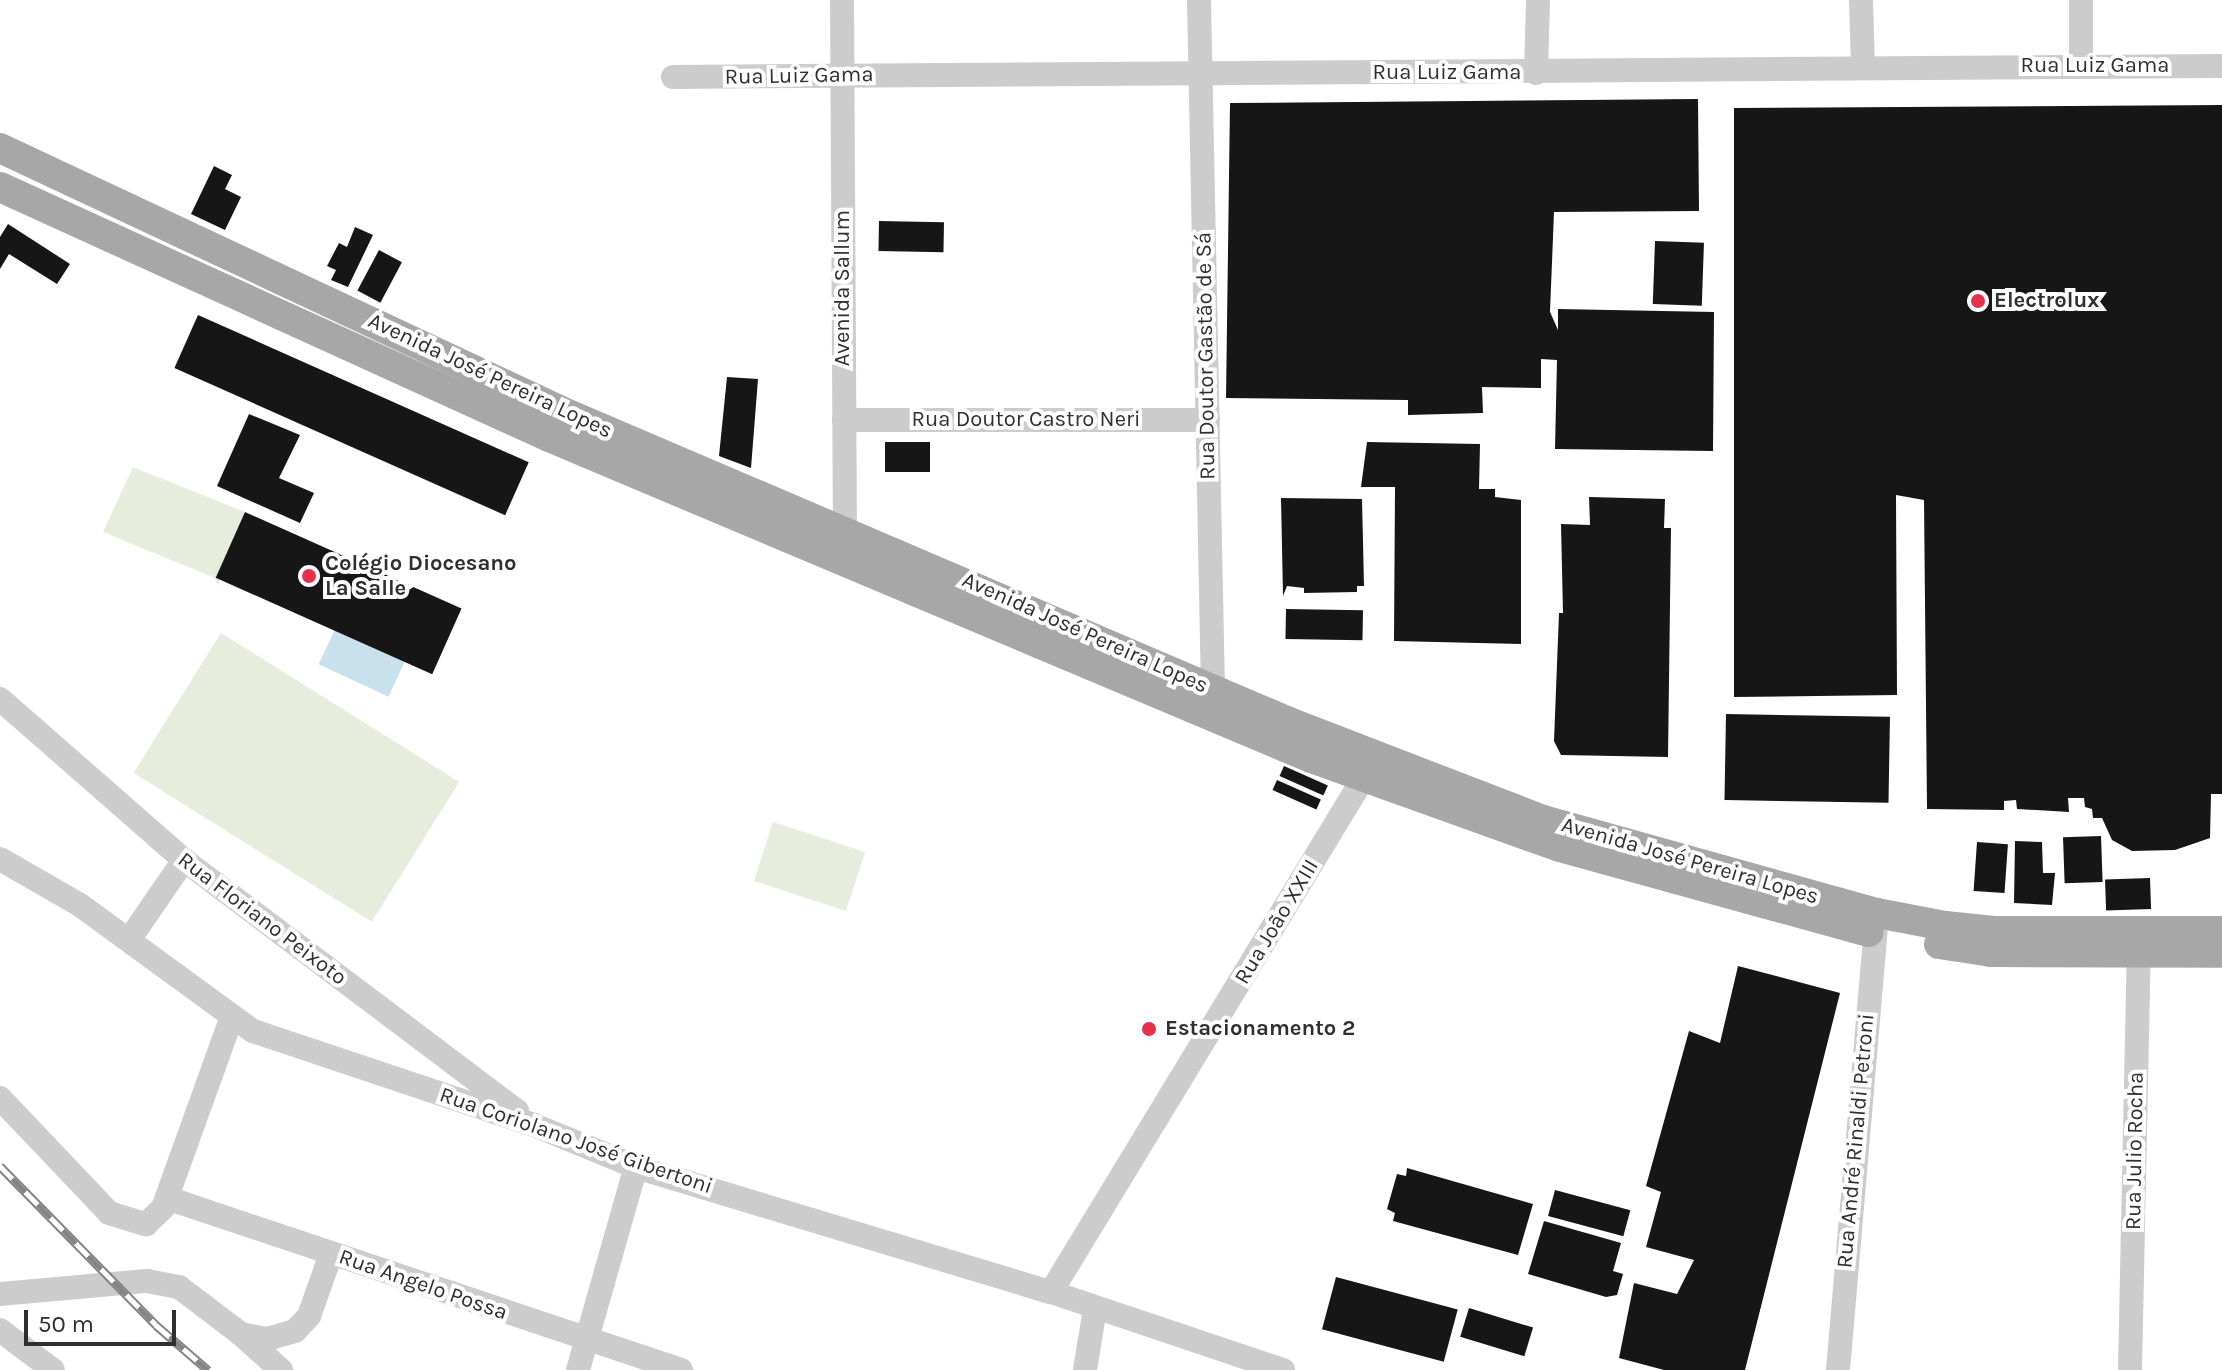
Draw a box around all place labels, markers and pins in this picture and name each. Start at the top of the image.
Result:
place label: Electrolux [1994,288,2099,314]
marker: Electrolux [1969,292,1987,310]
place label: Colégio Diocesano La Salle [325,550,516,602]
marker: Colégio Diocesano La Salle [300,567,318,585]
place label: Estacionamento 2 [1165,1016,1355,1042]
marker: Estacionamento 2 [1140,1020,1158,1038]

